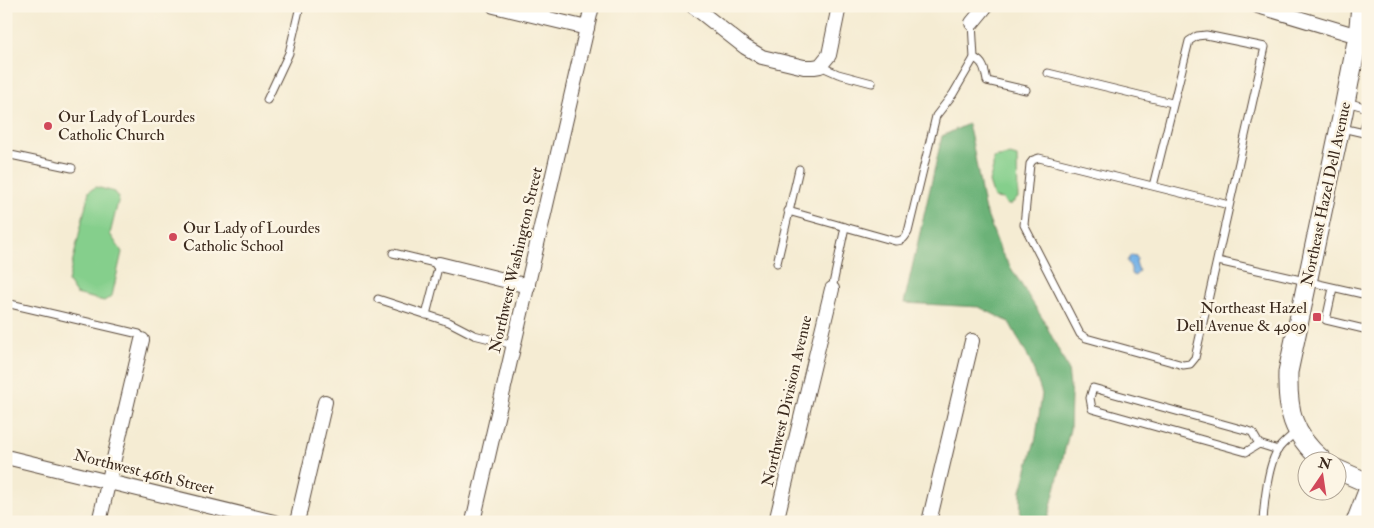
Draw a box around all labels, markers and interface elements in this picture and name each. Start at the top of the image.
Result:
street label: Northeast Hazel Dell Avenue [1297,100,1355,288]
place label: Our Lady of Lourdes Catholic Church [58,107,195,145]
marker: Our Lady of Lourdes Catholic Church [42,120,54,132]
street label: Northwest Washington Street [485,165,547,355]
place label: Our Lady of Lourdes Catholic School [183,218,320,256]
marker: Our Lady of Lourdes Catholic School [167,231,179,243]
place label: Northeast Hazel Dell Avenue & 4909 [1176,298,1307,336]
marker: Northeast Hazel Dell Avenue & 4909 [1311,311,1323,323]
street label: Northwest Division Avenue [758,313,817,489]
street label: Northwest 46th Street [72,445,216,499]
north arrow [1296,450,1346,500]
text: N [1316,454,1333,474]

